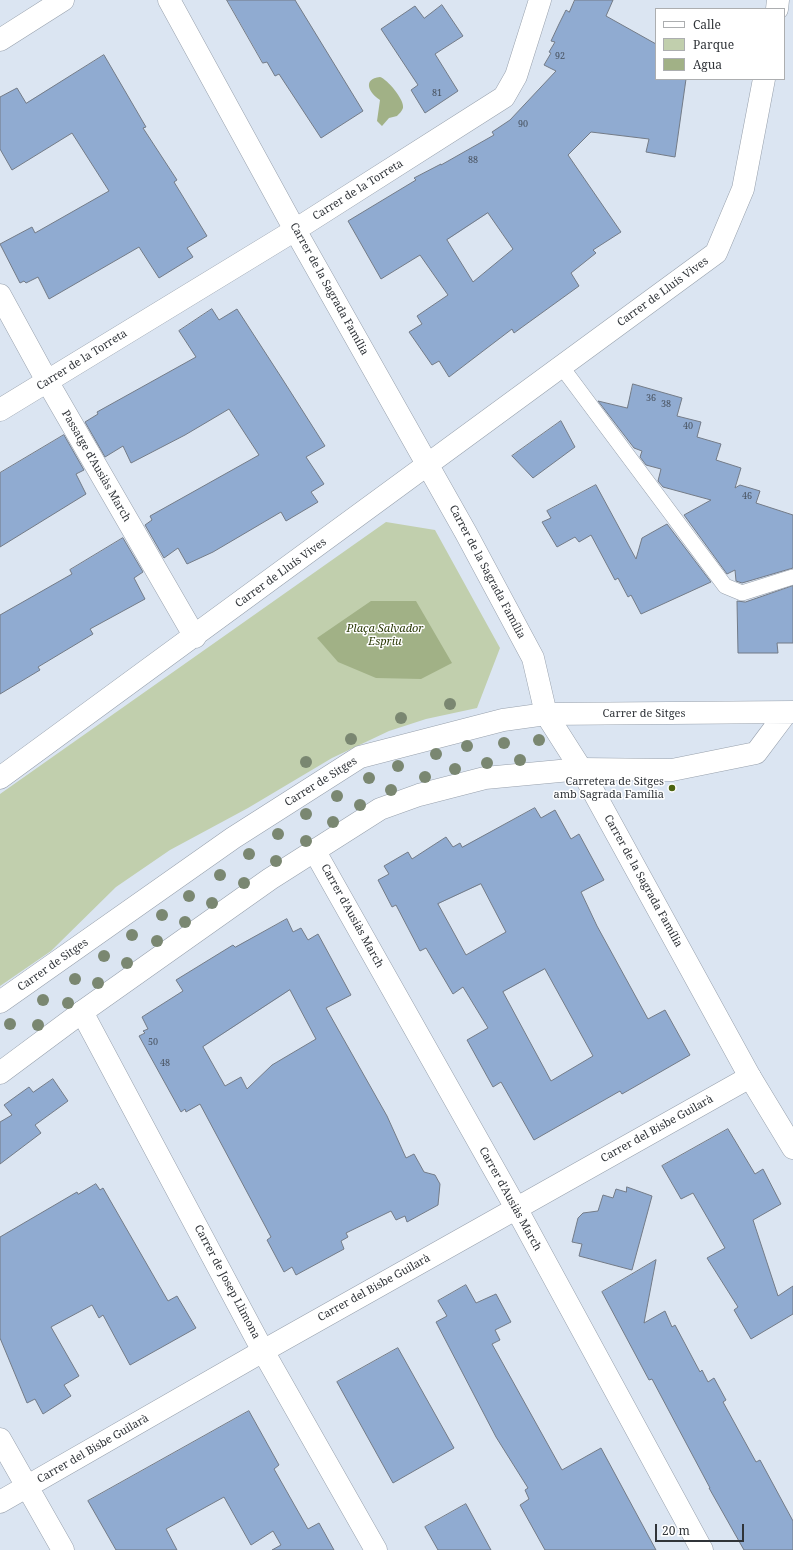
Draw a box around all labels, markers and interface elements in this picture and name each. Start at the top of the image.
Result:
legend [655,8,785,80]
text: Calle [693,16,721,33]
text: Parque [693,36,734,53]
house number: 92 [555,51,565,61]
text: Agua [693,56,722,73]
house number: 81 [432,88,442,98]
house number: 90 [518,119,528,129]
house number: 88 [468,155,478,165]
street label: Carrer de la Torreta [310,157,406,223]
street label: Carrer de la Sagrada Família [287,220,371,358]
street label: Carrer de Lluís Vives [615,254,711,330]
street label: Carrer de la Torreta [34,327,130,393]
house number: 36 [646,393,656,403]
house number: 38 [661,399,671,409]
street label: Passatge d'Ausiàs March [59,408,133,524]
house number: 40 [683,421,693,431]
house number: 46 [742,491,752,501]
street label: Carrer de la Sagrada Família [446,503,528,641]
street label: Carrer de Lluís Vives [233,535,329,611]
park label: Plaça Salvador Espriu [347,622,423,648]
street label: Carrer de Sitges [603,707,685,721]
street label: Carrer de Sitges [282,754,360,810]
place label: Carretera de Sitges amb Sagrada Família [553,775,664,801]
marker: Carretera de Sitges amb Sagrada Família [667,783,677,793]
street label: Carrer de la Sagrada Família [601,812,685,950]
street label: Carrer d'Ausiàs March [318,862,386,970]
street label: Carrer de Sitges [15,936,91,994]
house number: 50 [148,1037,158,1047]
house number: 48 [160,1058,170,1068]
street label: Carrer del Bisbe Guilarà [599,1093,715,1165]
street label: Carrer d'Ausiàs March [476,1145,544,1253]
street label: Carrer de Josep Llimona [191,1223,263,1341]
street label: Carrer del Bisbe Guilarà [316,1252,432,1324]
street label: Carrer del Bisbe Guilarà [35,1412,151,1486]
scale bar [657,1516,746,1542]
text: 20 m [662,1522,690,1539]

